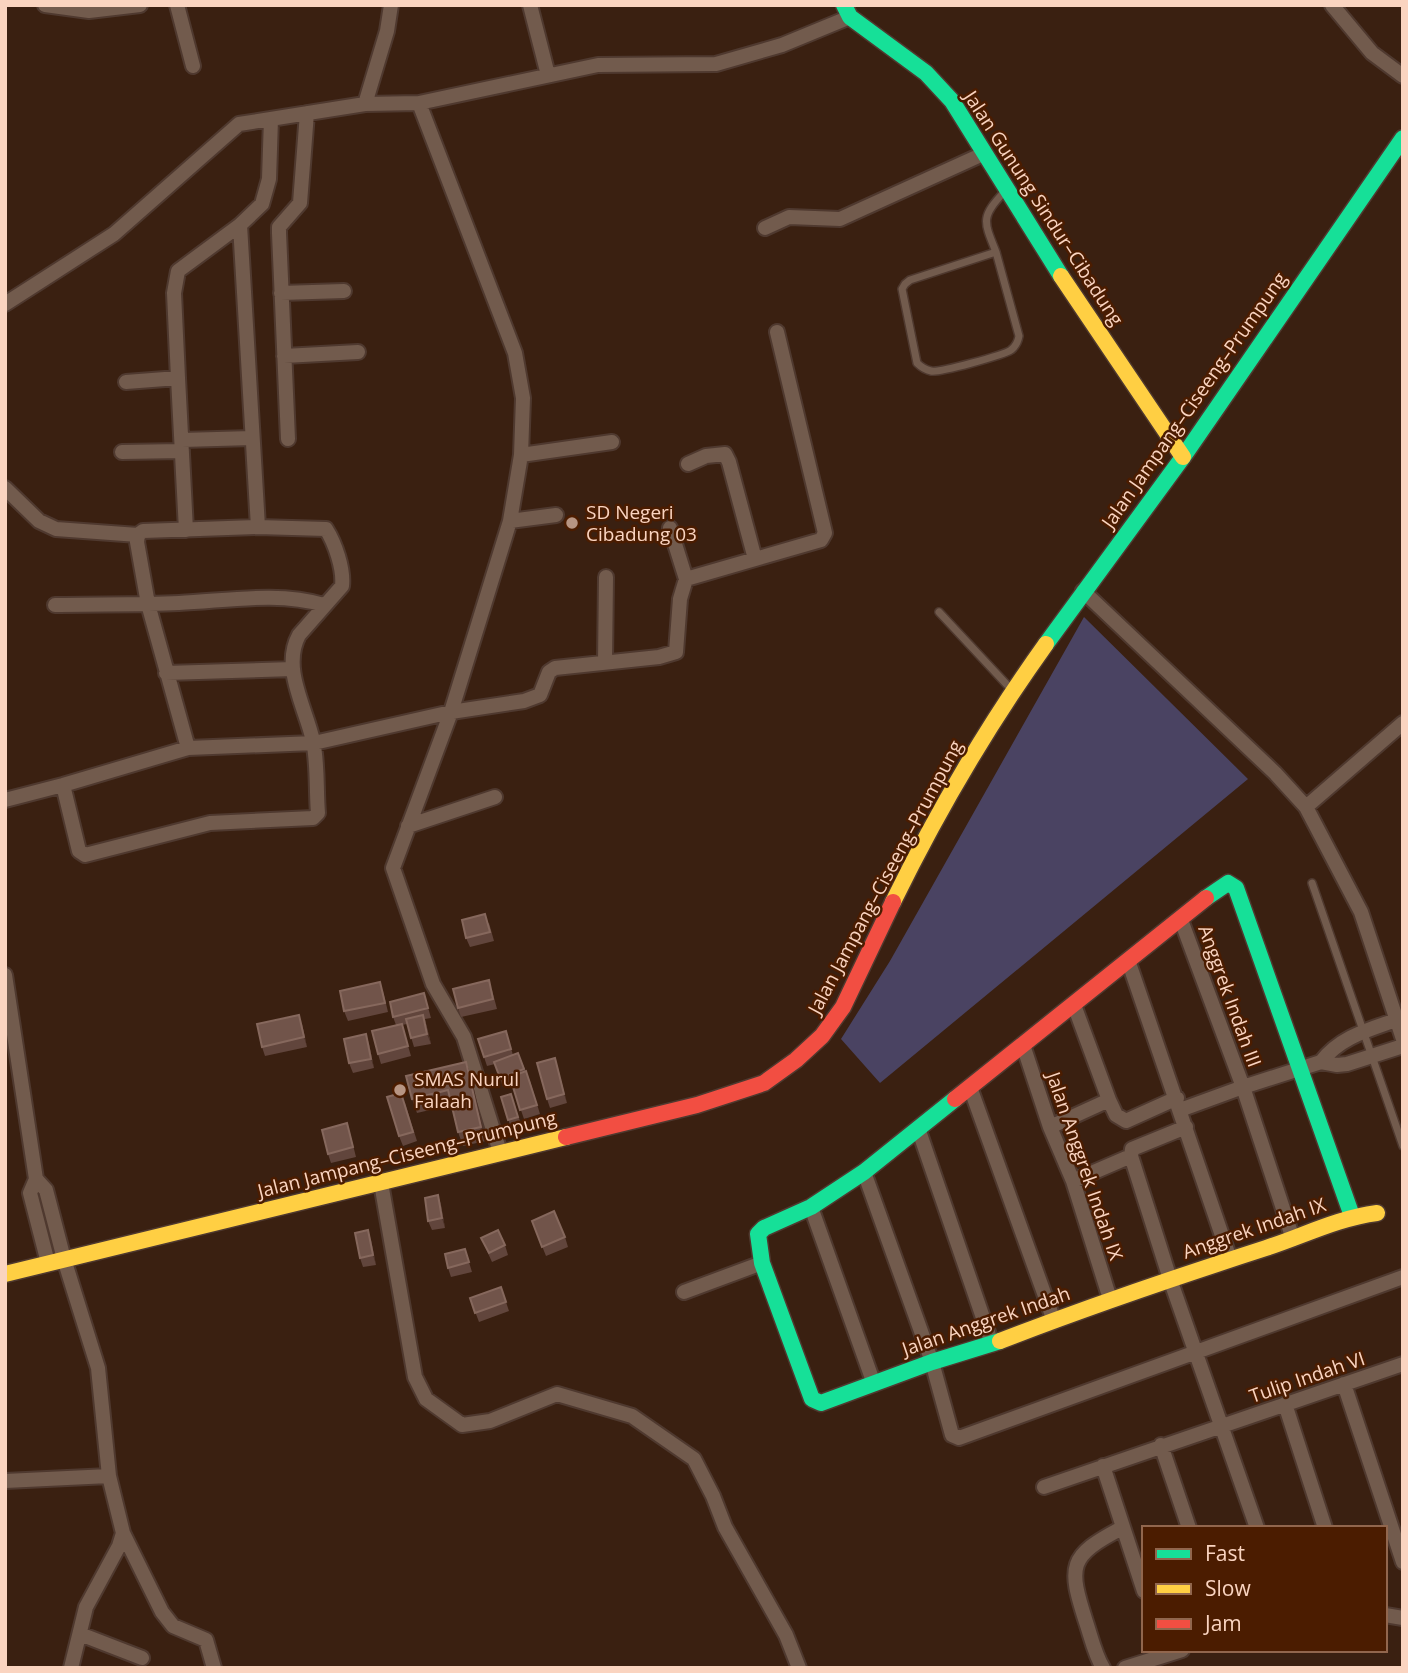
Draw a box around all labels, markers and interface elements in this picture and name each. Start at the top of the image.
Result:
street label: Jalan Gunung Sindur–Cibadung [957,84,1130,330]
street label: Jalan Jampang–Ciseeng–Prumpung [1094,267,1293,535]
place label: SD Negeri Cibadung 03 [586,499,697,547]
marker: SD Negeri Cibadung 03 [564,515,580,531]
street label: Jalan Jampang–Ciseeng–Prumpung [801,735,968,1020]
street label: Anggrek Indah III [1192,921,1268,1071]
place label: SMAS Nurul Falaah [414,1066,519,1114]
street label: Jalan Anggrek Indah IX [1040,1067,1129,1264]
marker: SMAS Nurul Falaah [392,1082,408,1098]
street label: Jalan Jampang–Ciseeng–Prumpung [253,1104,559,1204]
street label: Anggrek Indah IX [1179,1191,1329,1265]
street label: Jalan Anggrek Indah [897,1280,1073,1363]
street label: Tulip Indah VI [1246,1345,1368,1409]
legend [1142,1526,1387,1652]
text: Fast [1205,1539,1245,1567]
text: Slow [1205,1574,1251,1602]
text: Jam [1203,1609,1242,1637]

